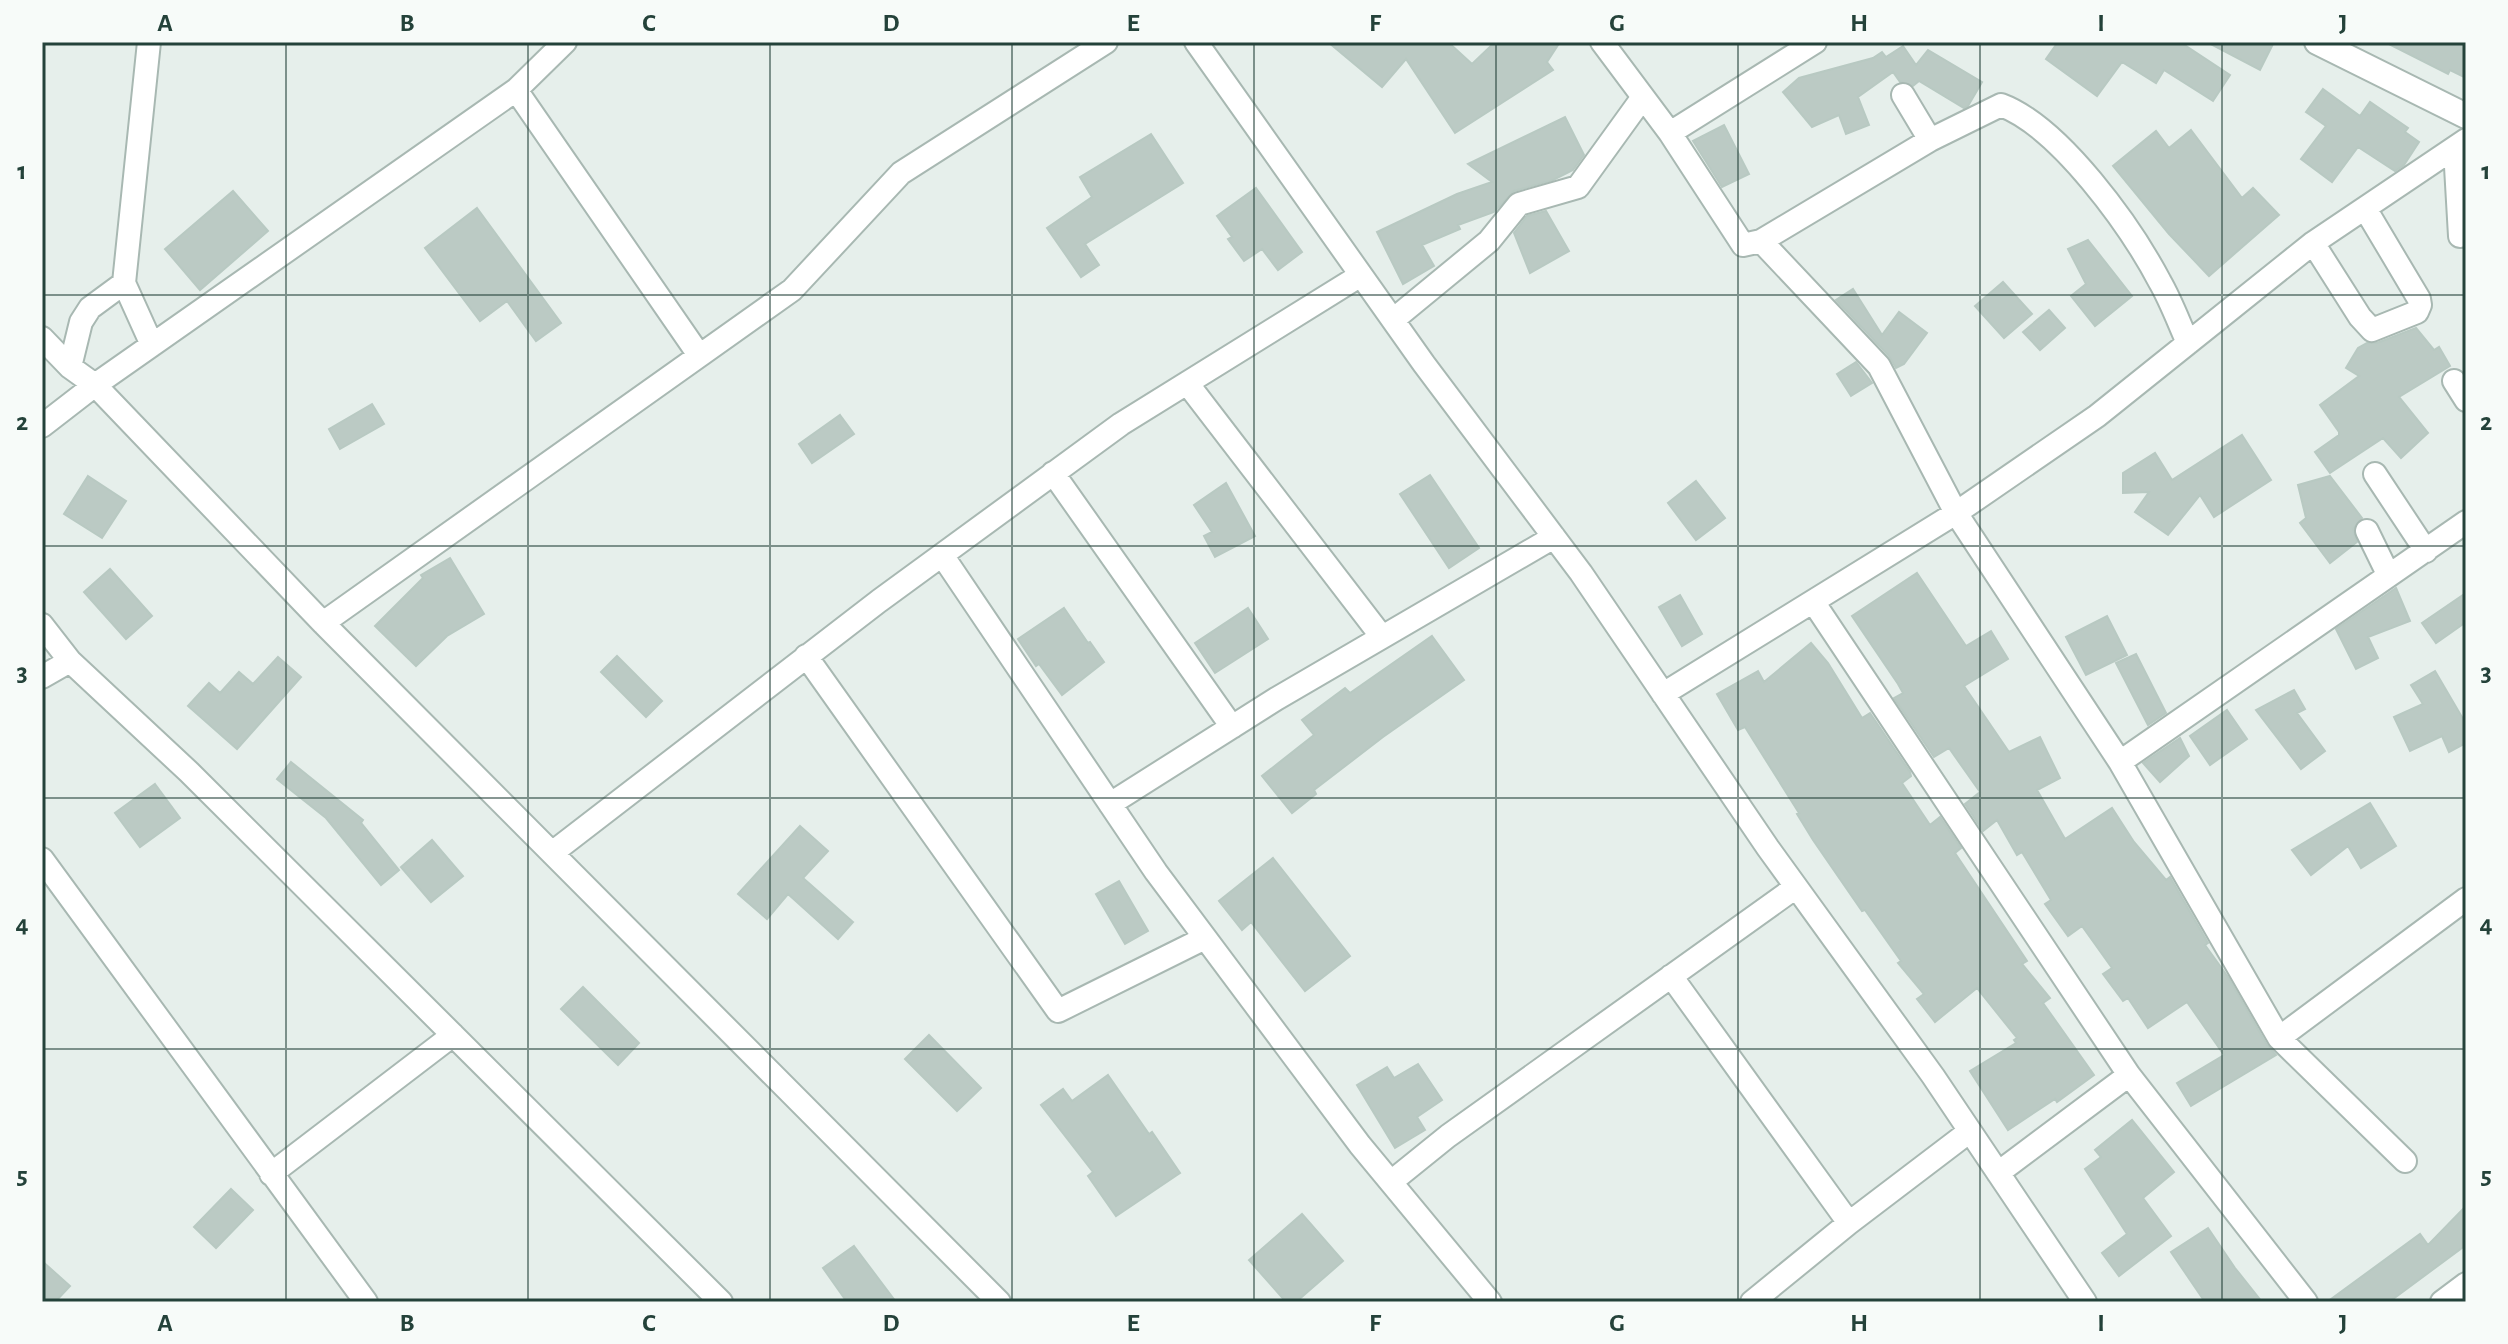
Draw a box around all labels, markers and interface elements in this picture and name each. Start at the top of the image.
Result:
text: A [157,10,173,36]
text: B [399,10,415,36]
text: C [642,10,656,36]
text: D [882,10,900,36]
text: E [1126,10,1140,36]
text: F [1369,10,1382,36]
text: G [1609,10,1625,36]
text: H [1850,10,1868,36]
text: I [2097,10,2105,36]
text: J [2339,10,2347,36]
text: 1 [17,158,27,184]
text: 1 [2481,158,2491,184]
text: 2 [16,409,28,435]
text: 2 [2480,409,2492,435]
text: 3 [16,660,28,686]
text: 3 [2480,660,2492,686]
text: 4 [15,911,29,937]
text: 4 [2479,911,2493,937]
text: 5 [16,1163,28,1189]
text: 5 [2480,1163,2492,1189]
text: A [157,1310,173,1336]
text: B [399,1310,415,1336]
text: C [642,1310,656,1336]
text: D [882,1310,900,1336]
text: E [1126,1310,1140,1336]
text: F [1369,1310,1382,1336]
text: G [1609,1310,1625,1336]
text: H [1850,1310,1868,1336]
text: I [2097,1310,2105,1336]
text: J [2339,1310,2347,1336]

